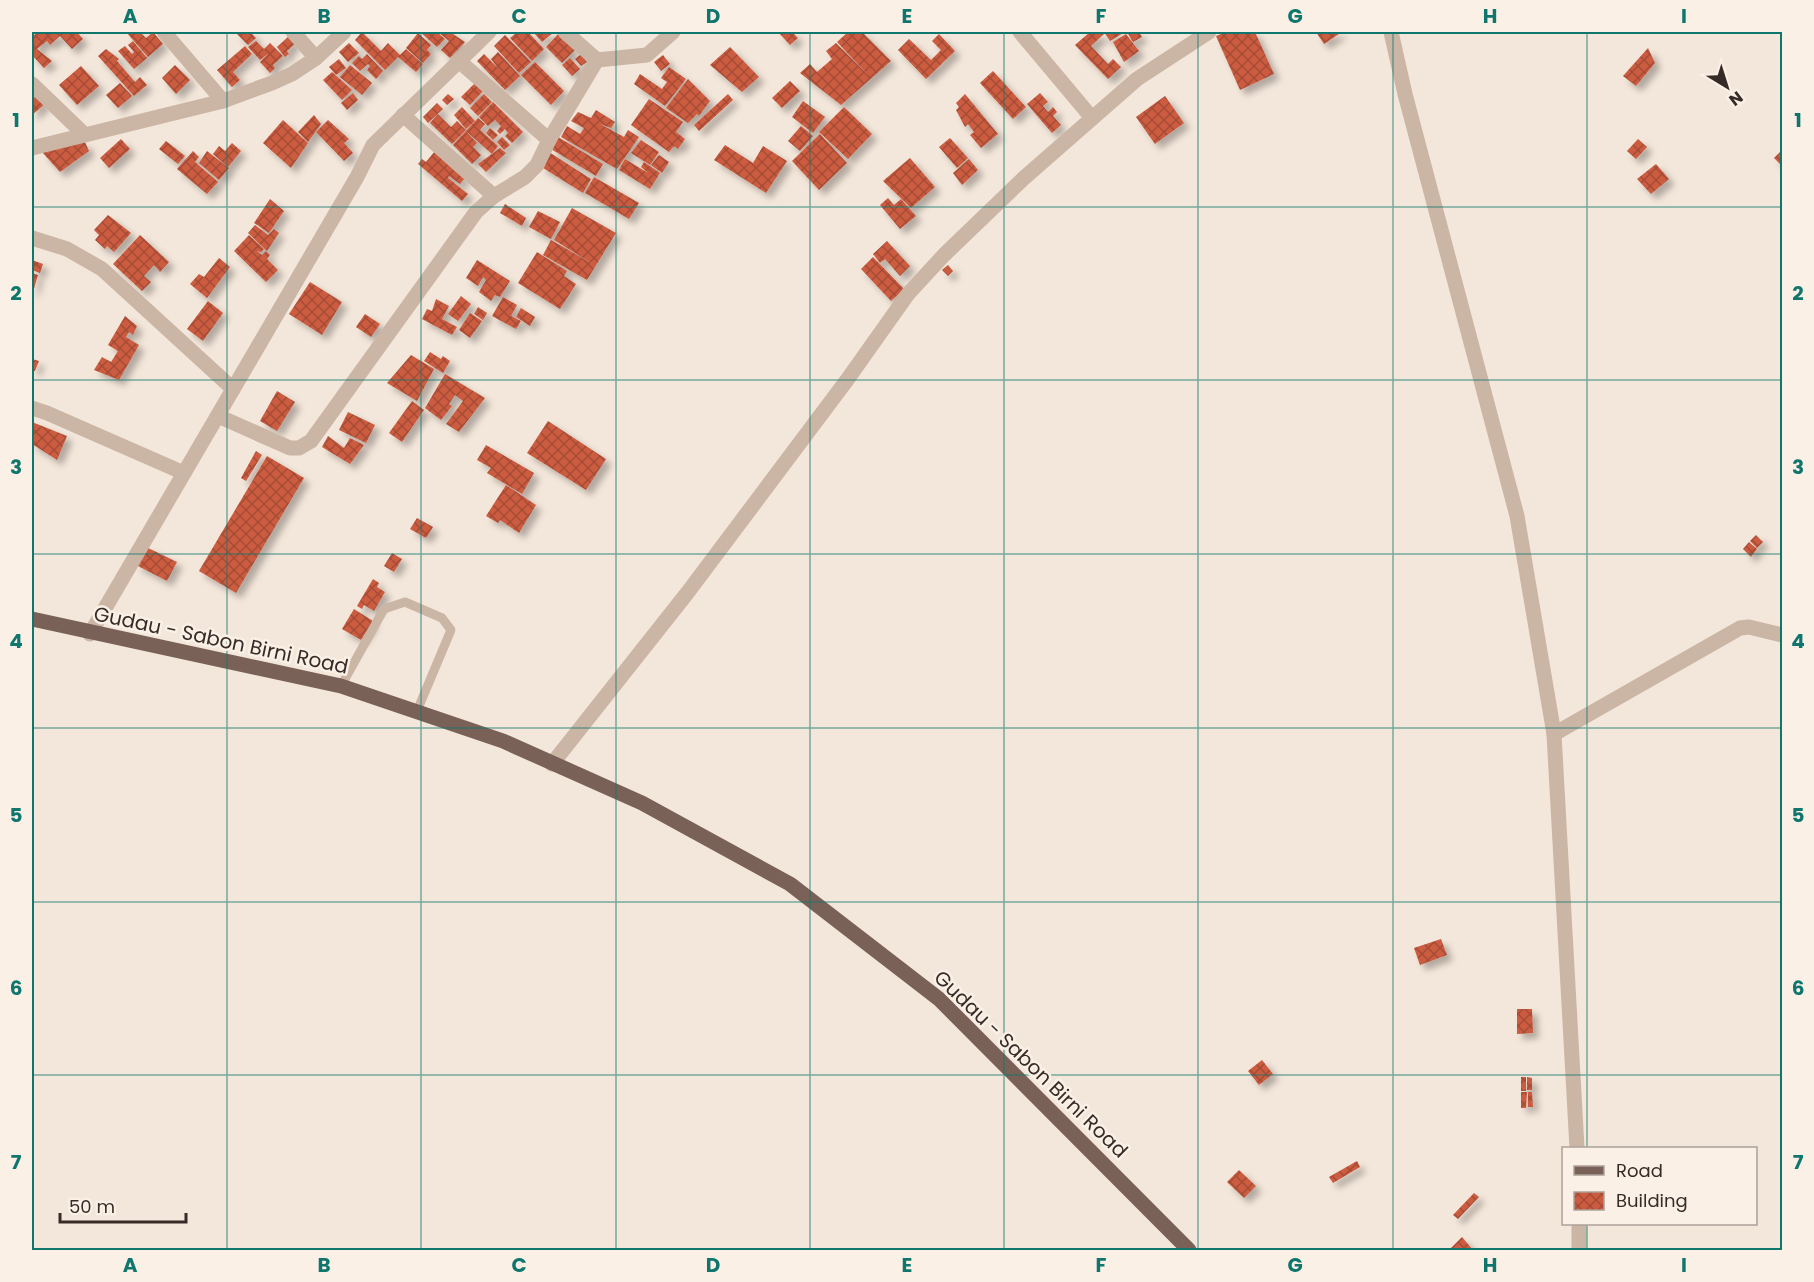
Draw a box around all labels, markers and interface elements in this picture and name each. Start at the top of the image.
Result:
text: A [123,2,138,30]
text: B [317,2,331,30]
text: C [511,2,527,30]
text: D [706,2,720,30]
text: E [902,2,912,30]
text: F [1096,2,1107,30]
text: G [1287,2,1303,30]
text: H [1483,2,1497,30]
text: I [1681,2,1687,30]
north arrow [1697,57,1757,117]
text: N [1724,86,1748,111]
text: 1 [12,106,20,134]
text: 1 [1794,106,1802,134]
text: 2 [10,279,22,307]
text: 2 [1792,279,1804,307]
text: 3 [10,453,22,481]
text: 3 [1792,453,1804,481]
street label: Gudau - Sabon Birni Road [91,599,351,681]
text: 4 [9,627,23,655]
text: 4 [1791,627,1805,655]
text: 5 [10,801,23,829]
text: 5 [1792,801,1805,829]
street label: Gudau - Sabon Birni Road [928,964,1134,1164]
text: 6 [10,974,22,1002]
text: 6 [1792,974,1804,1002]
legend [1562,1147,1757,1225]
text: 7 [11,1148,22,1176]
text: 7 [1793,1148,1804,1176]
text: Road [1616,1158,1663,1183]
scale bar [60,1186,186,1224]
text: Building [1616,1188,1688,1213]
text: 50 m [69,1194,115,1219]
text: A [123,1251,138,1279]
text: B [317,1251,331,1279]
text: C [511,1251,527,1279]
text: D [706,1251,720,1279]
text: E [902,1251,912,1279]
text: F [1096,1251,1107,1279]
text: G [1287,1251,1303,1279]
text: H [1483,1251,1497,1279]
text: I [1681,1251,1687,1279]

